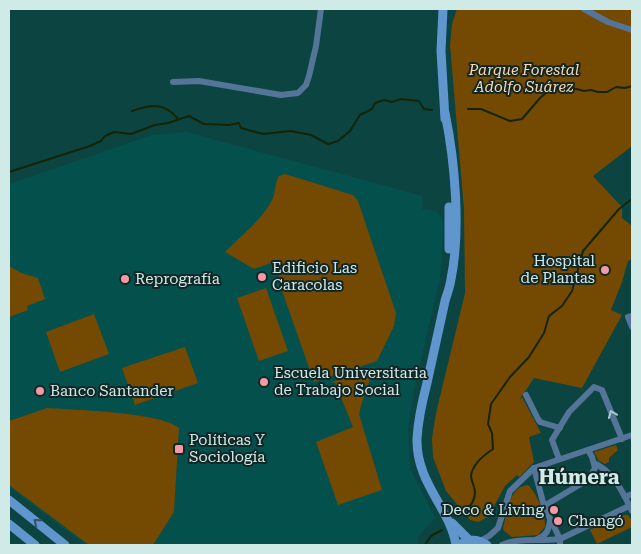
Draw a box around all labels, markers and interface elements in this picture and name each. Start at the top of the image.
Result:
park label: Parque Forestal Adolfo Suárez [468,61,580,96]
place label: Hospital de Plantas [521,252,595,287]
place label: Edificio Las Caracolas [272,259,357,294]
marker: Hospital de Plantas [599,264,611,276]
place label: Reprografía [135,270,220,288]
marker: Edificio Las Caracolas [256,271,268,283]
marker: Reprografía [119,273,131,285]
place label: Escuela Universitaria de Trabajo Social [274,364,427,399]
marker: Escuela Universitaria de Trabajo Social [258,376,270,388]
place label: Banco Santander [50,382,174,400]
marker: Banco Santander [34,385,46,397]
one-way arrow [608,410,618,419]
place label: Políticas Y Sociología [189,431,266,466]
marker: Políticas Y Sociología [173,443,185,455]
district label: Húmera [538,465,620,489]
place label: Deco & Living [442,501,544,519]
marker: Deco & Living [548,504,560,516]
place label: Changó [568,512,624,530]
marker: Changó [552,515,564,527]
one-way arrow [34,520,43,528]

